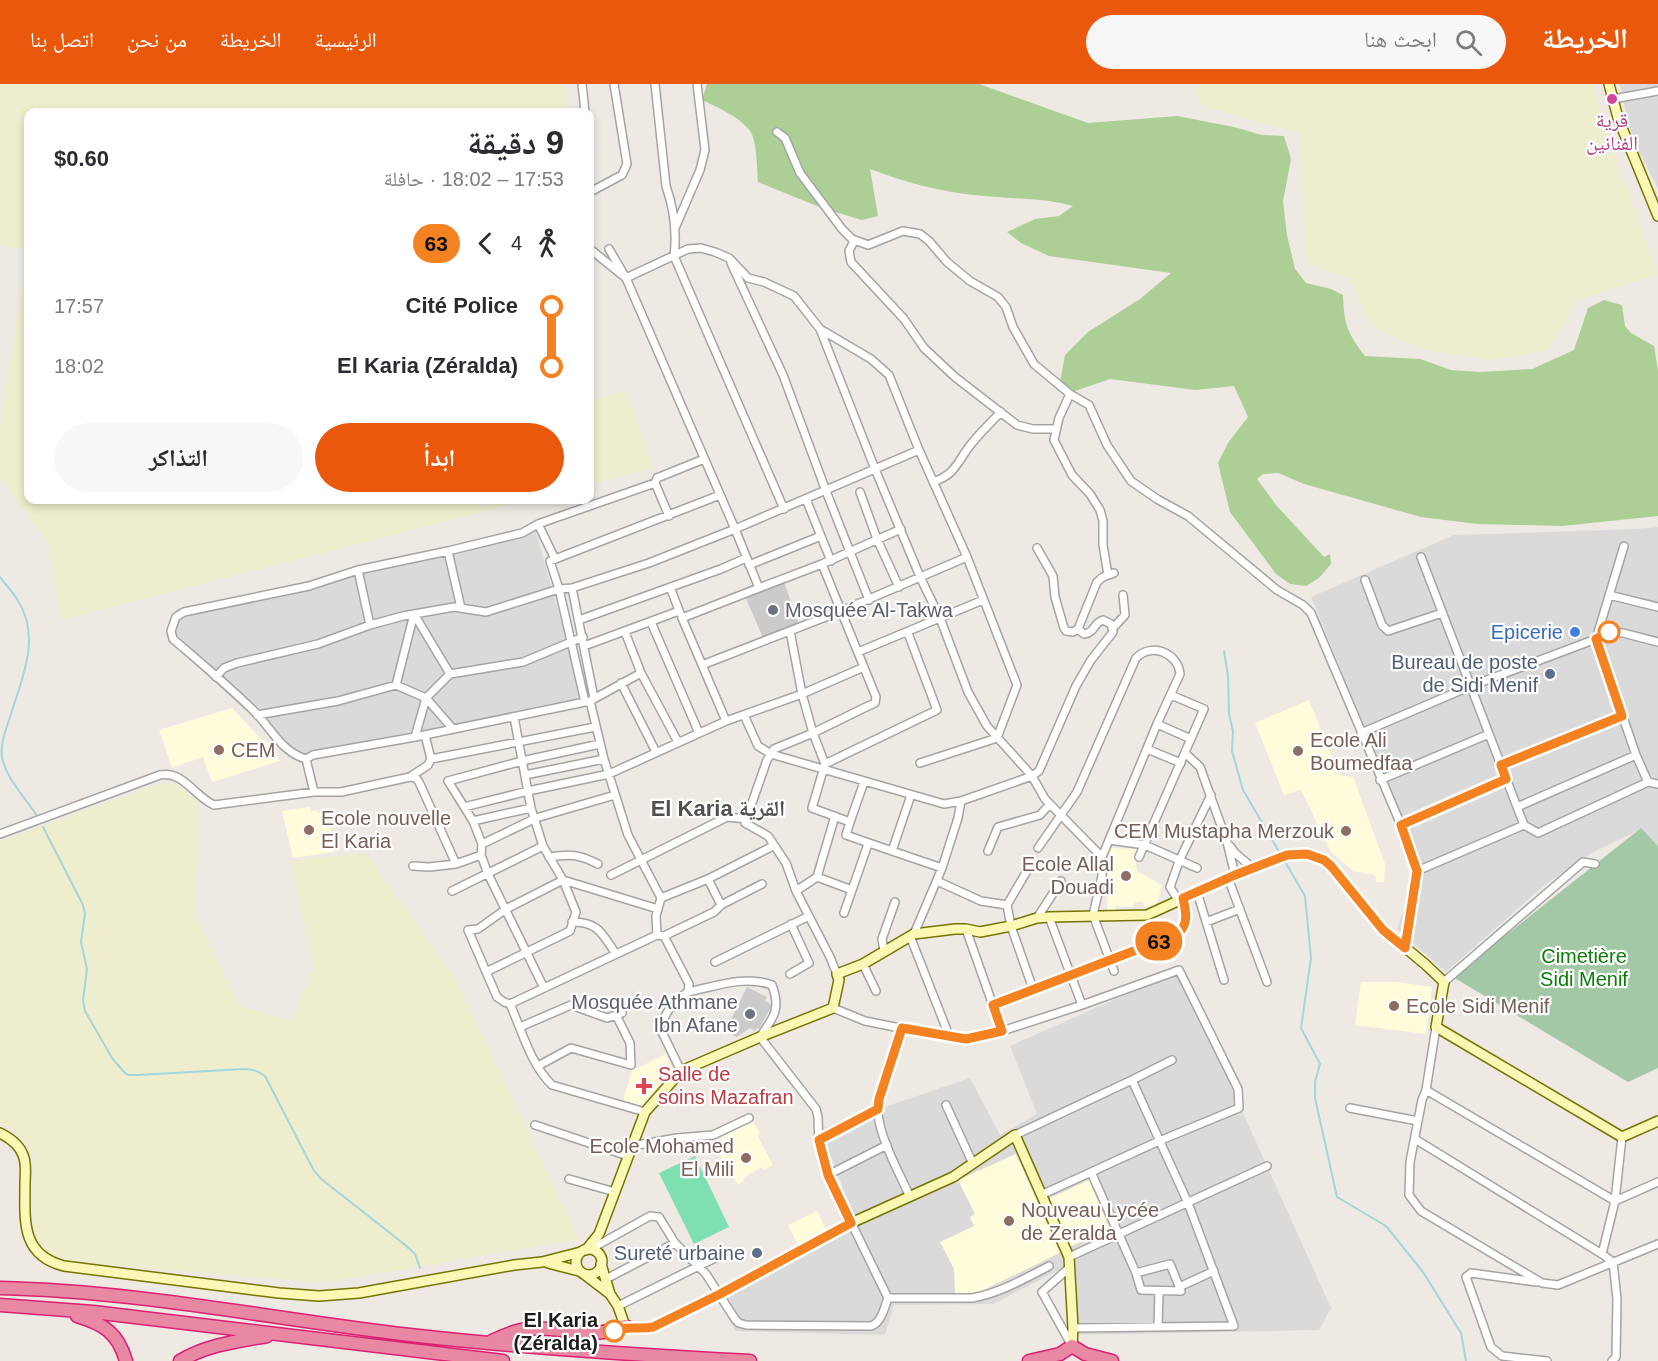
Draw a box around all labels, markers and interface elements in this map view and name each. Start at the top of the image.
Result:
search box [1086,15,1506,69]
text: الخريطة [1542,23,1628,54]
icon: search [1452,26,1485,59]
text: ابحث هنا [1364,27,1437,52]
text: اتصل بنا [30,28,94,51]
text: من نحن [127,28,187,51]
text: الخريطة [220,28,282,51]
text: الرئيسية [315,28,377,51]
marker: قرية الفنانين [1605,92,1619,106]
place label: قرية الفنانين [1586,109,1638,155]
text: 9 دقيقة [467,124,564,161]
text: $0.60 [54,146,109,171]
text: 17:53 – 18:02 · حافلة [384,168,564,190]
icon: back [469,227,502,260]
icon: walk [531,227,564,260]
text: 63 [425,232,448,255]
text: 4 [511,232,522,254]
text: Cité Police [406,293,518,318]
text: 17:57 [54,295,104,317]
text: El Karia (Zéralda) [337,353,518,378]
text: 18:02 [54,355,104,377]
button: التذاكر [54,423,303,492]
button: ابدأ [315,423,564,492]
place label: Mosquée Al-Takwa [785,599,954,621]
marker: Mosquée Al-Takwa [766,603,780,617]
place label: Epicerie [1491,621,1563,643]
unlabelled marker [1598,621,1620,643]
marker: Epicerie [1568,625,1582,639]
place label: Bureau de poste de Sidi Menif [1391,651,1538,696]
marker: Bureau de poste de Sidi Menif [1543,667,1557,681]
place label: Ecole Ali Boumedfaa [1310,729,1413,774]
place label: CEM [231,739,275,761]
marker: CEM [212,743,226,757]
marker: Ecole Ali Boumedfaa [1291,744,1305,758]
district label: El Karia القرية [651,796,785,821]
place label: Ecole nouvelle El Karia [321,807,451,852]
place label: CEM Mustapha Merzouk [1114,820,1335,842]
marker: Ecole nouvelle El Karia [302,823,316,837]
marker: CEM Mustapha Merzouk [1339,824,1353,838]
place label: Ecole Allal Douadi [1022,853,1114,898]
marker: Ecole Allal Douadi [1119,869,1133,883]
line badge: 63 [1132,922,1186,960]
text: 63 [1147,930,1171,953]
park label: Cimetière Sidi Menif [1540,945,1628,990]
place label: Mosquée Athmane Ibn Afane [571,991,738,1036]
place label: Ecole Sidi Menif [1406,995,1550,1017]
marker: Ecole Sidi Menif [1387,999,1401,1013]
marker: Mosquée Athmane Ibn Afane [743,1007,757,1021]
place label: Salle de soins Mazafran [658,1063,794,1108]
marker: Salle de soins Mazafran [635,1077,653,1095]
place label: Ecole Mohamed El Mili [589,1135,734,1180]
marker: Ecole Mohamed El Mili [739,1151,753,1165]
place label: Nouveau Lycée de Zeralda [1021,1199,1159,1244]
marker: Nouveau Lycée de Zeralda [1002,1214,1016,1228]
place label: Sureté urbaine [614,1242,745,1264]
marker: Sureté urbaine [750,1246,764,1260]
place label: El Karia (Zéralda) [514,1309,599,1354]
marker: El Karia (Zéralda) [603,1320,625,1342]

